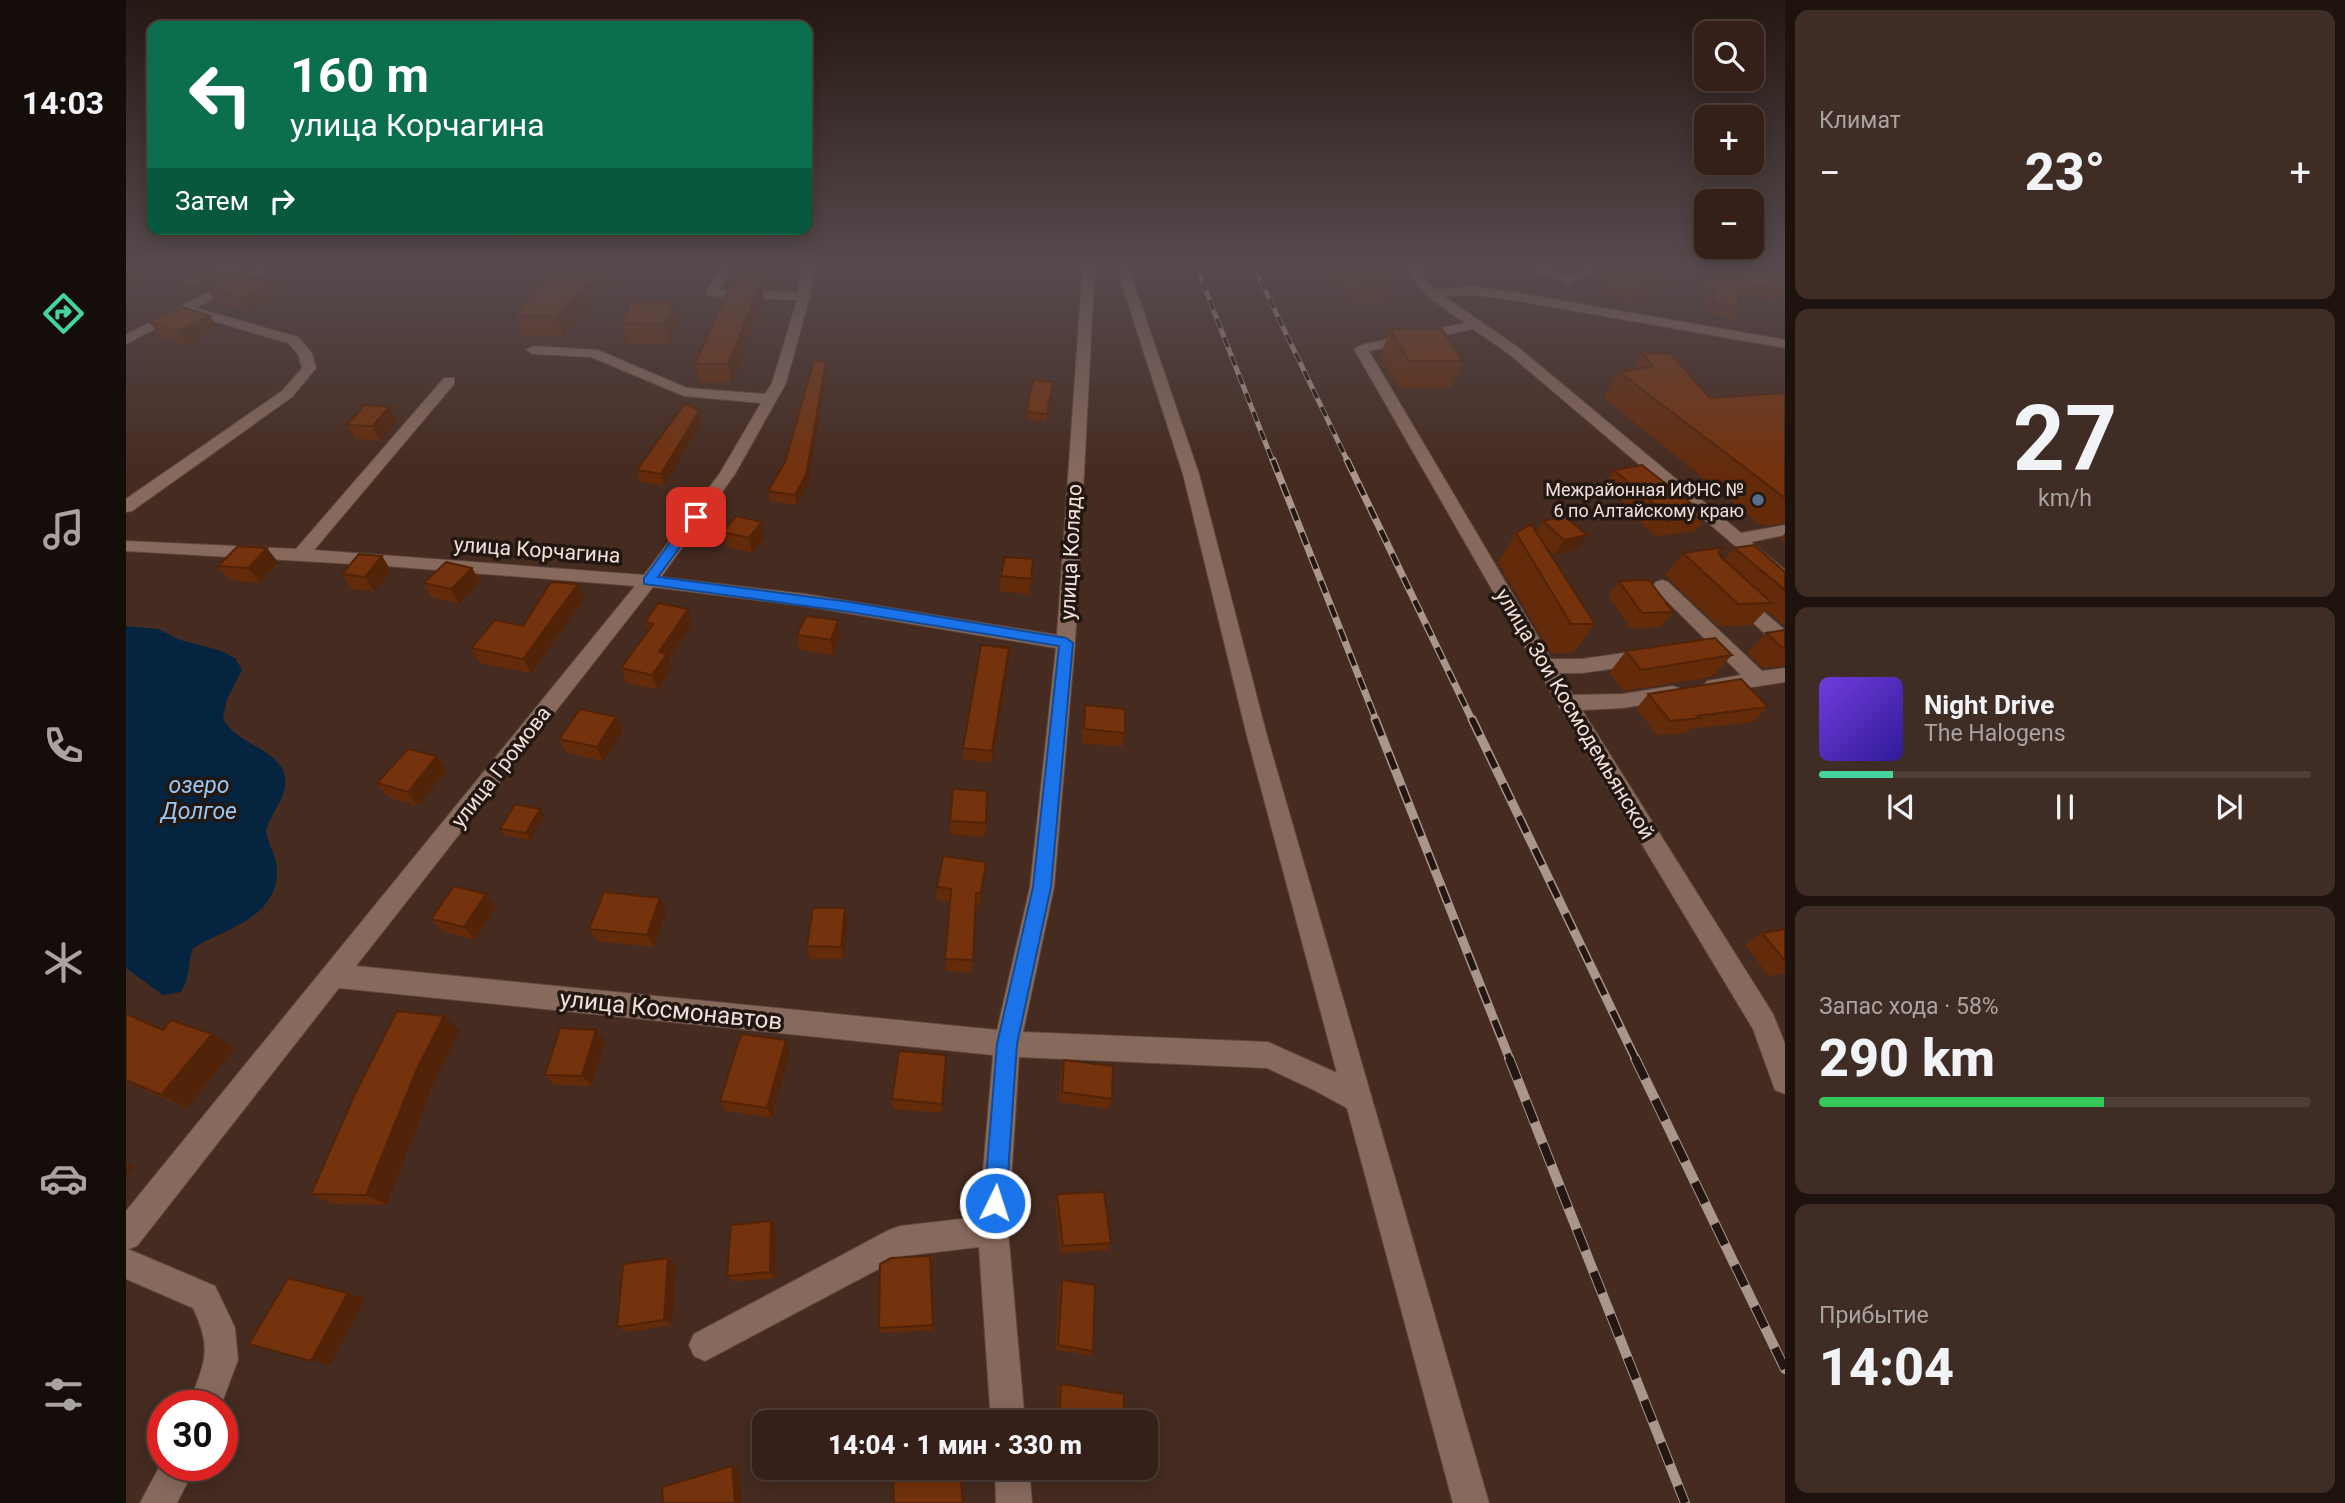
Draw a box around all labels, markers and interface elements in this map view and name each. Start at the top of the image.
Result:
map controls [1694,21,1764,259]
button: search [1694,21,1764,91]
text: 160 m [290,47,429,104]
icon: left [175,49,266,140]
text: 14:03 [22,84,104,122]
button: + [1694,105,1764,175]
text: улица Корчагина [290,106,545,144]
text: Климат [1819,107,1901,134]
text: 23° [2025,142,2105,203]
text: − [1819,151,1841,195]
text: + [2289,151,2311,195]
icon: right [263,182,301,220]
text: Затем [175,186,249,216]
button: − [1694,189,1764,259]
icon: directions [39,289,88,338]
text: 27 [2013,386,2117,492]
place label: Межрайонная ИФНС № 6 по Алтайскому краю [1545,479,1744,521]
street label: улица Колядо [1055,483,1087,621]
text: km/h [2038,485,2092,512]
pin [666,487,726,547]
marker: Межрайонная ИФНС № 6 по Алтайскому краю [1750,492,1766,508]
icon: arrive [677,498,715,536]
icon: music [39,505,88,554]
street label: улица Корчагина [453,532,621,568]
street label: улица Зои Космодемьянской [1490,584,1660,844]
text: Night Drive [1924,690,2054,720]
street label: улица Громова [446,702,556,832]
text: The Halogens [1924,720,2066,747]
icon: phone [39,721,88,770]
water label: озеро Долгое [159,772,237,825]
icon: previous [1882,788,1920,826]
icon: pause [2046,788,2084,826]
icon: next [2210,788,2248,826]
icon: climate [39,938,88,987]
street label: улица Космонавтов [558,984,784,1036]
text: Запас хода · 58% [1819,993,1999,1020]
text: 290 km [1819,1028,1995,1089]
icon: car [39,1154,88,1203]
position arrow [958,1166,1032,1240]
text: Прибытие [1819,1302,1929,1329]
text: 14:04 [1819,1337,1954,1398]
icon: filters [39,1370,88,1419]
speed limit sign: 30 [147,1390,238,1481]
text: 14:04 · 1 мин · 330 m [828,1430,1082,1460]

